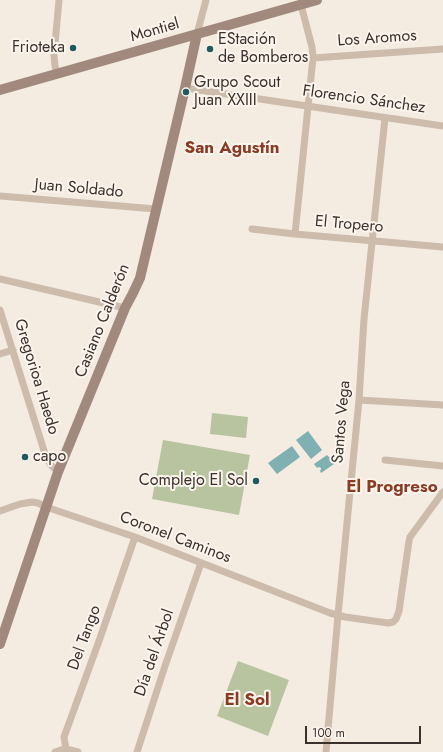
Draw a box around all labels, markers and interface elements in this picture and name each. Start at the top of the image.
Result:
street label: Montiel [128,15,182,47]
street label: Los Aromos [337,27,417,51]
place label: EStación de Bomberos [218,30,308,68]
place label: Frioteka [12,38,65,58]
marker: Frioteka [68,43,78,53]
marker: EStación de Bomberos [205,44,215,54]
place label: Grupo Scout Juan XXIII [194,73,280,111]
street label: Florencio Sánchez [301,82,427,118]
marker: Grupo Scout Juan XXIII [181,87,191,97]
district label: San Agustín [185,139,279,159]
street label: Juan Soldado [34,176,124,202]
street label: El Tropero [314,212,384,238]
street label: Casiano Calderón [71,261,135,381]
street label: Gregorioa Haedo [9,317,63,437]
street label: Santos Vega [329,380,355,464]
place label: capo [33,447,66,467]
marker: capo [20,452,30,462]
place label: Complejo El Sol [139,471,248,491]
marker: Complejo El Sol [251,476,261,486]
district label: El Progreso [346,478,438,498]
street label: Coronel Caminos [117,508,233,568]
street label: Del Tango [64,603,106,673]
street label: Día del Árbol [131,607,179,699]
district label: El Sol [224,691,270,711]
scale bar [307,718,423,744]
text: 100 m [312,724,345,742]

